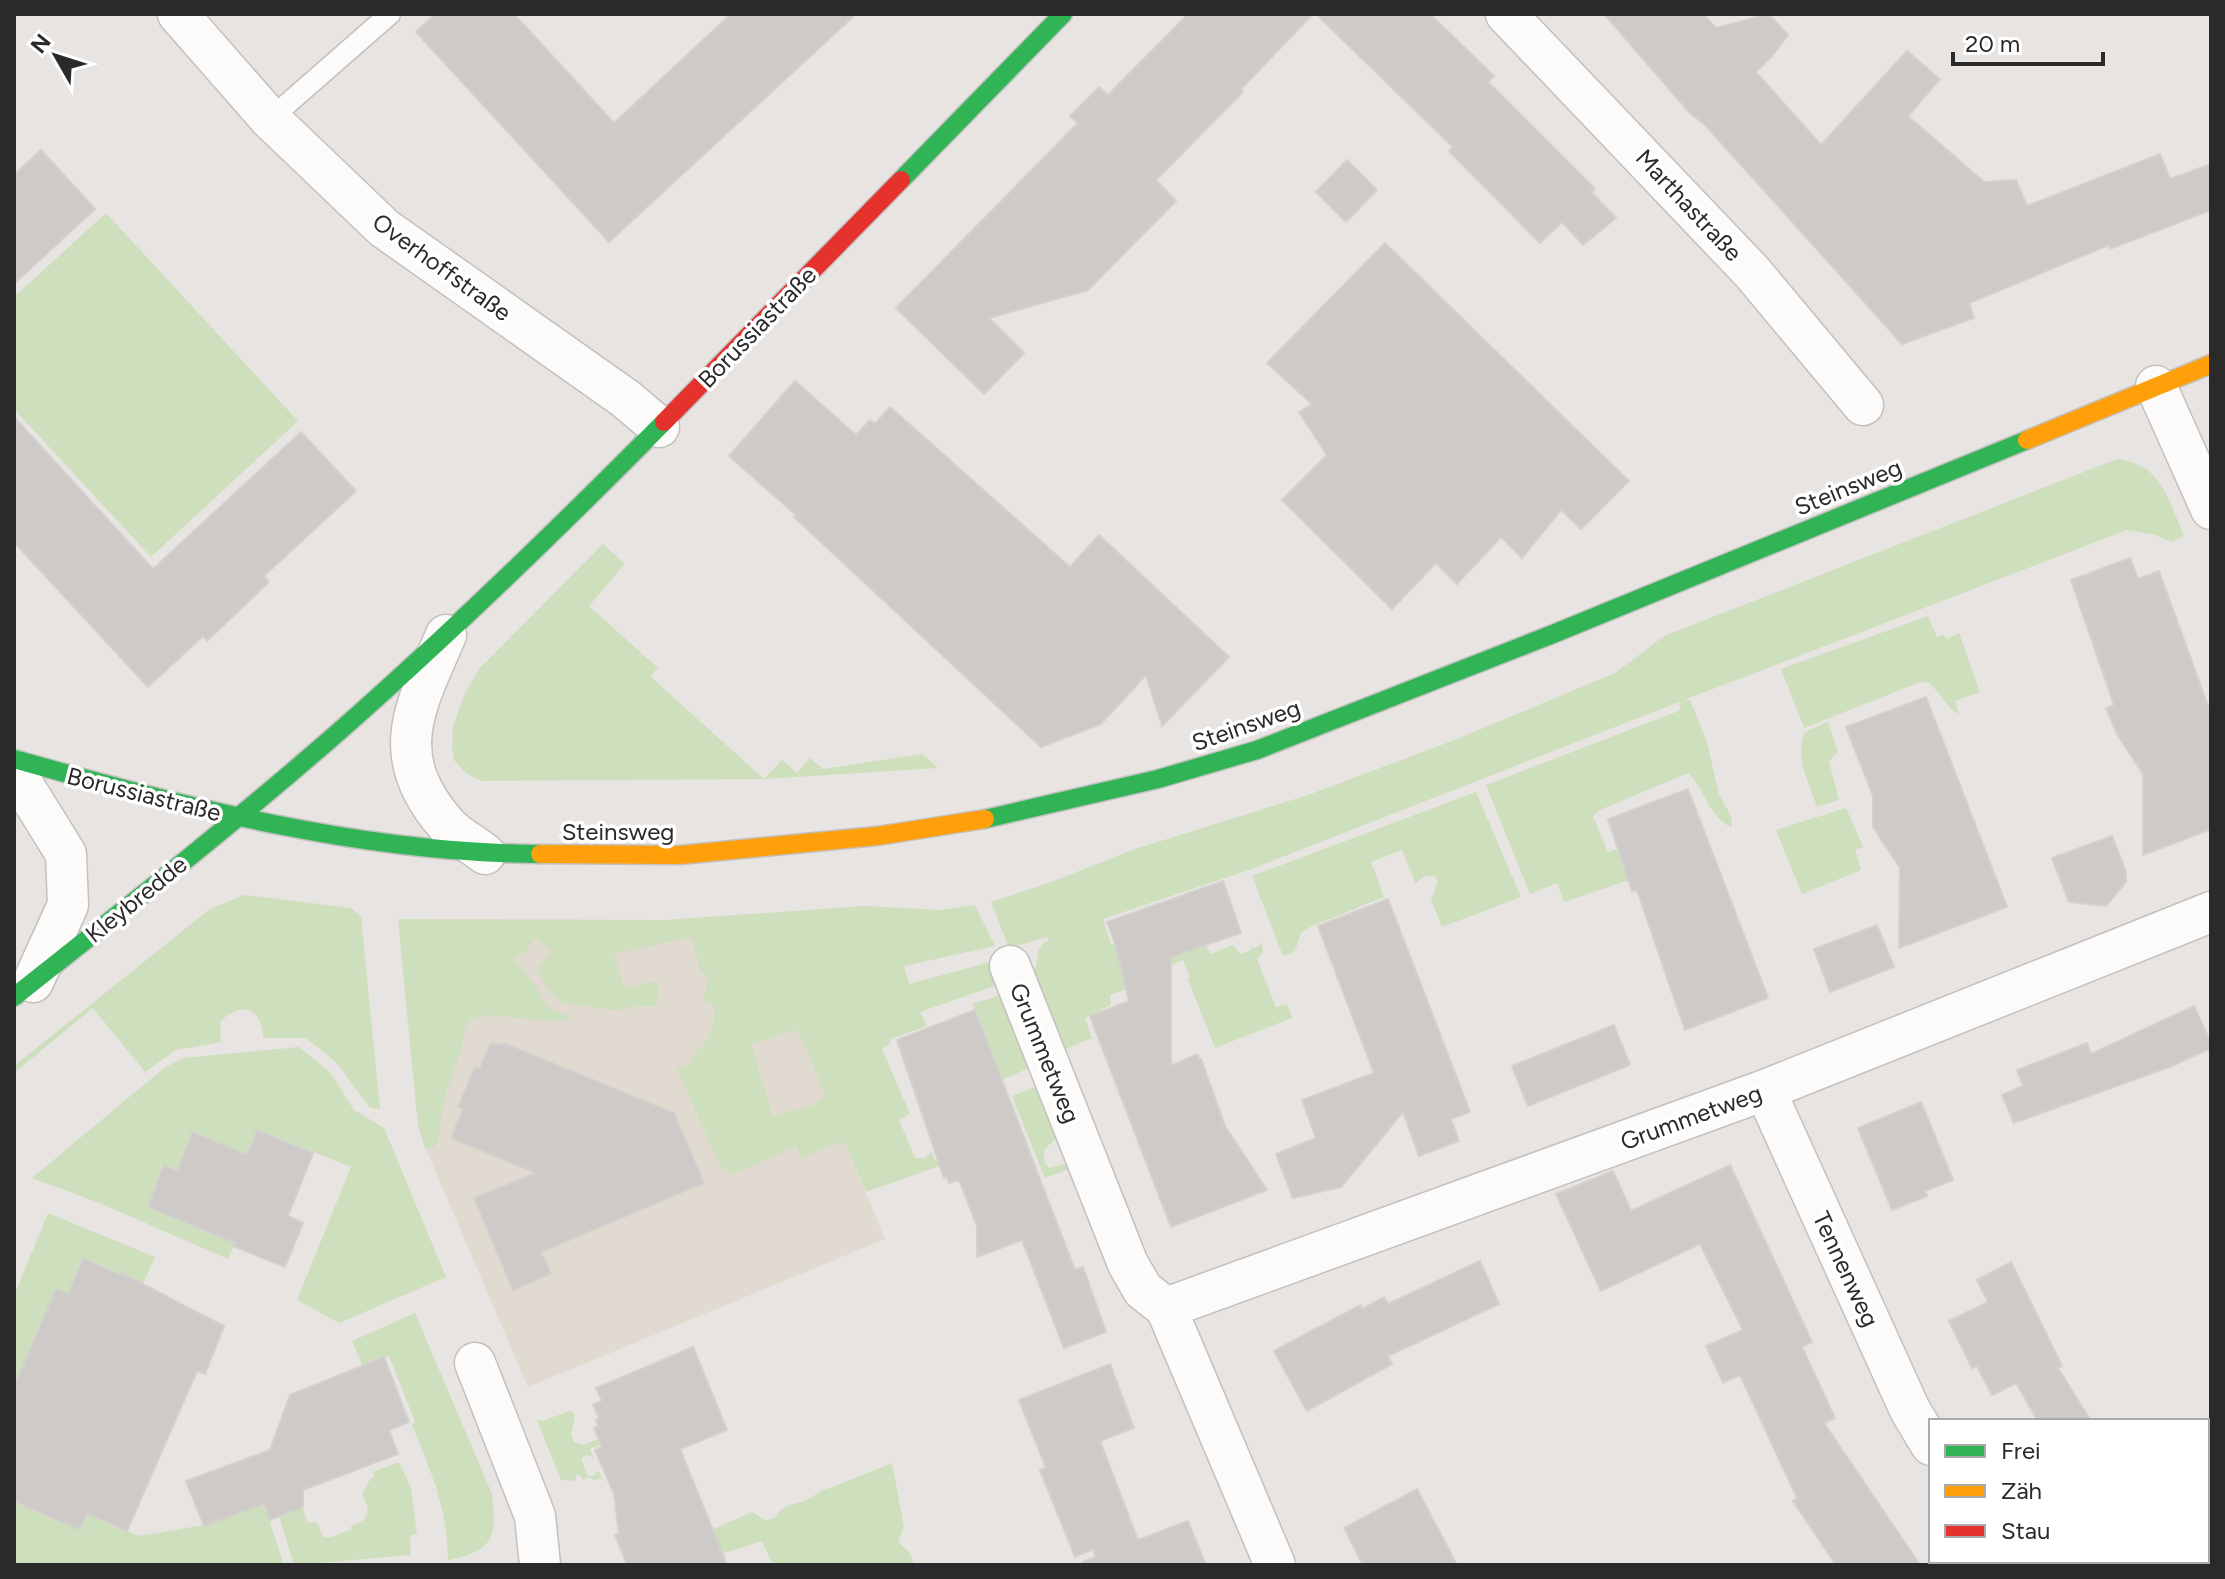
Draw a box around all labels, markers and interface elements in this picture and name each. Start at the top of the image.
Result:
north arrow [16,16,96,96]
scale bar [1953,16,2103,66]
text: N [25,29,57,59]
text: 20 m [1965,29,2020,58]
street label: Marthastraße [1630,143,1748,267]
street label: Overhoffstraße [367,207,517,327]
street label: Borussiastraße [692,260,822,394]
street label: Steinsweg [1790,452,1906,522]
street label: Steinsweg [1188,693,1304,757]
street label: Borussiastraße [64,761,224,827]
street label: Steinsweg [562,817,674,846]
street label: Kleybredde [80,849,192,949]
street label: Grummetweg [1004,979,1086,1127]
street label: Grummetweg [1616,1078,1766,1156]
street label: Tennenweg [1807,1207,1885,1331]
legend [1929,1419,2209,1563]
text: Frei [2001,1436,2041,1465]
text: Zäh [2001,1476,2042,1505]
text: Stau [2001,1516,2050,1545]

